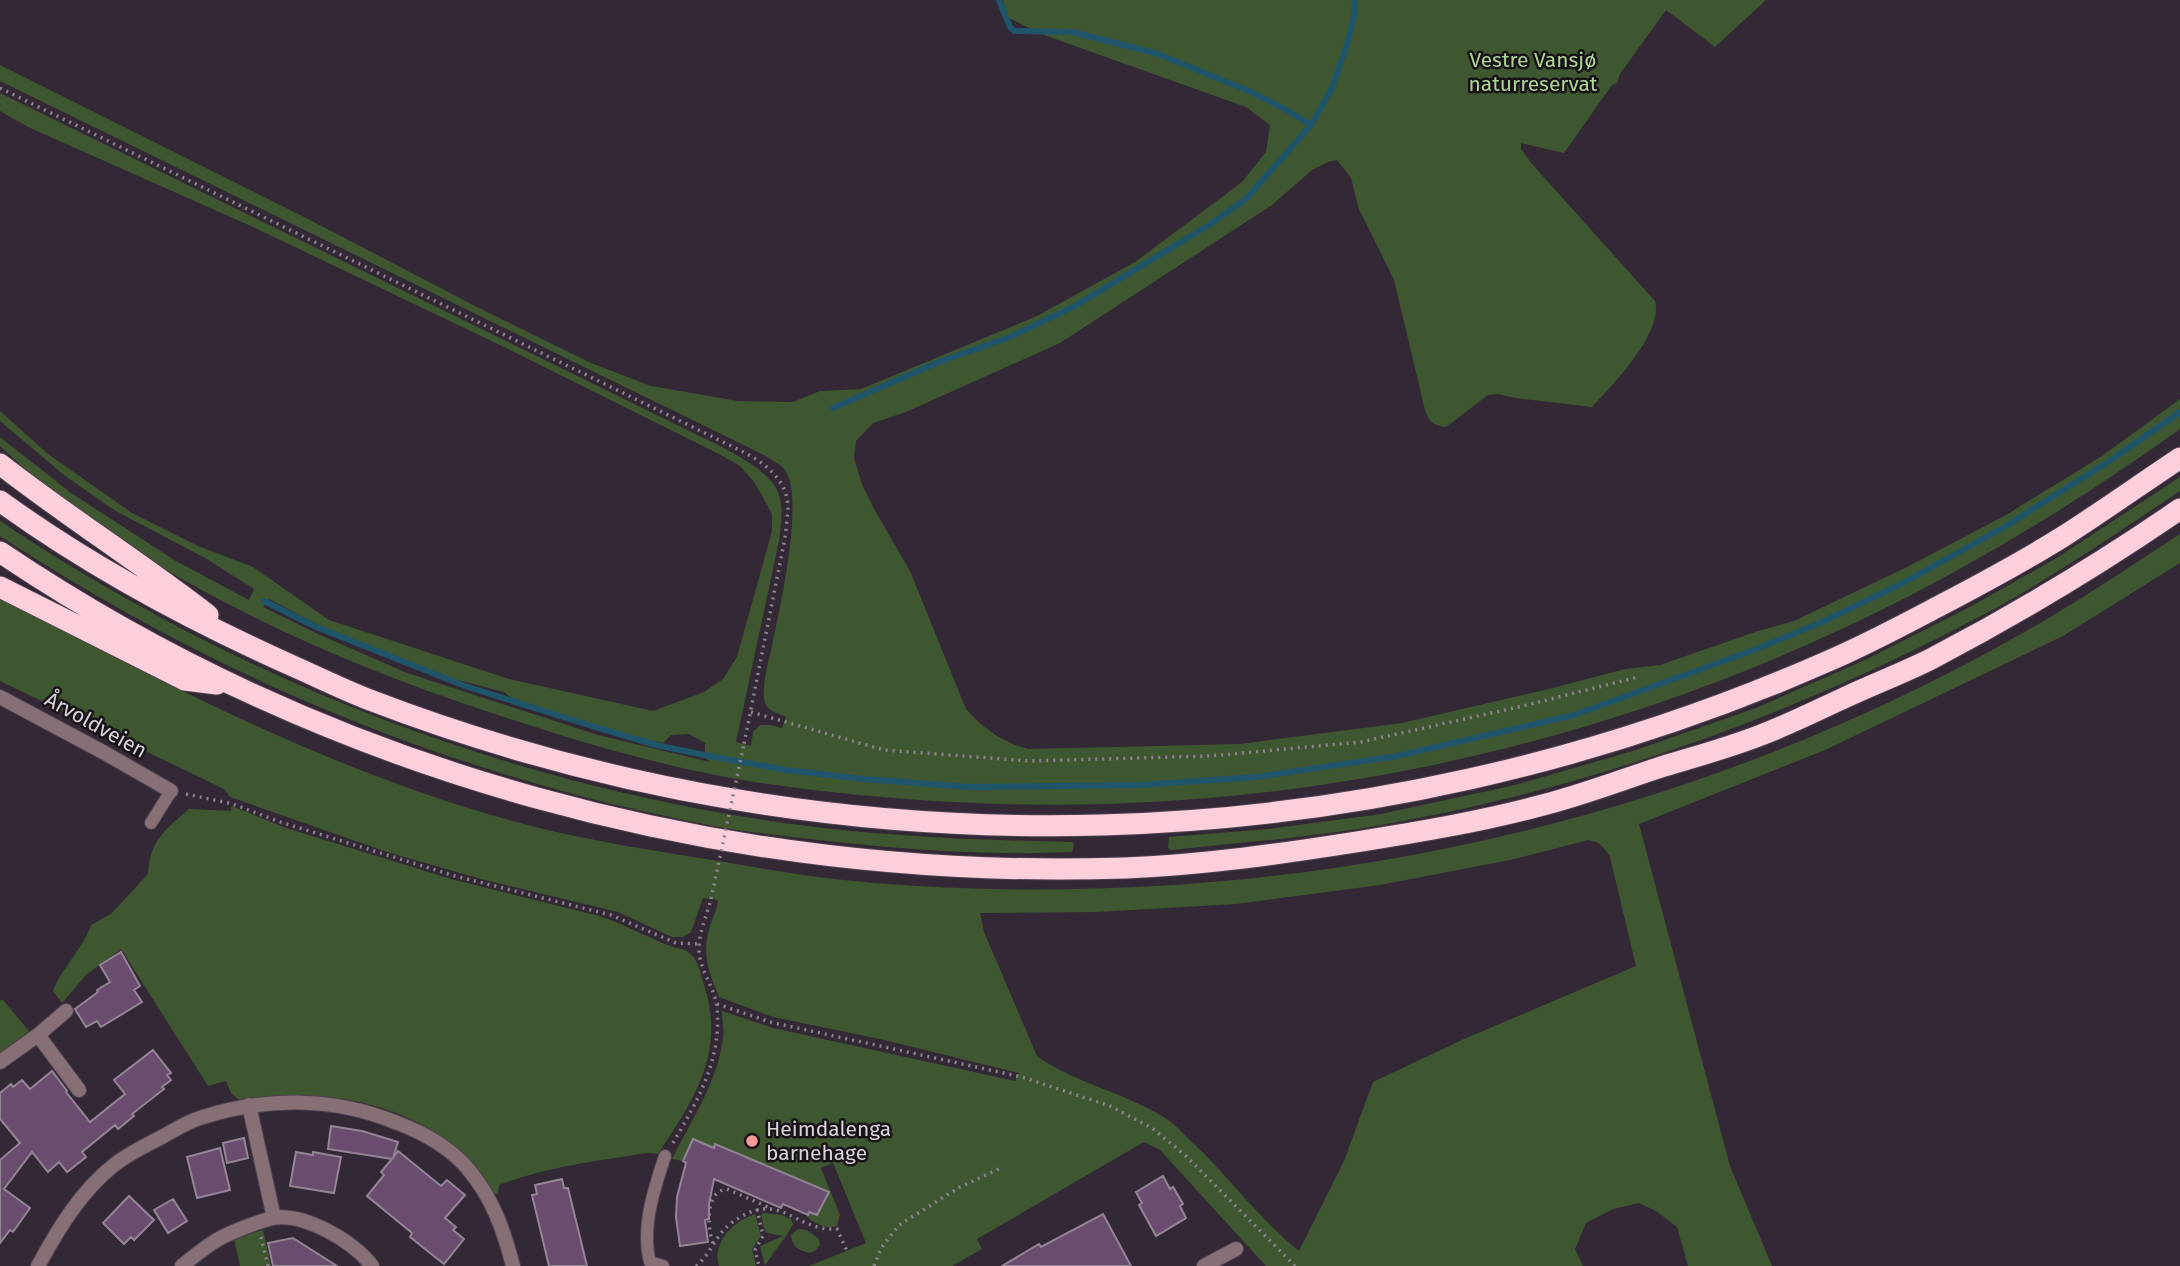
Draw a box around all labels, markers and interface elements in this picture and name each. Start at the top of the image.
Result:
park label: Vestre Vansjø naturreservat [1469,47,1598,97]
street label: Årvoldveien [40,686,152,764]
place label: Heimdalenga barnehage [766,1116,891,1166]
marker: Heimdalenga barnehage [744,1133,760,1149]

